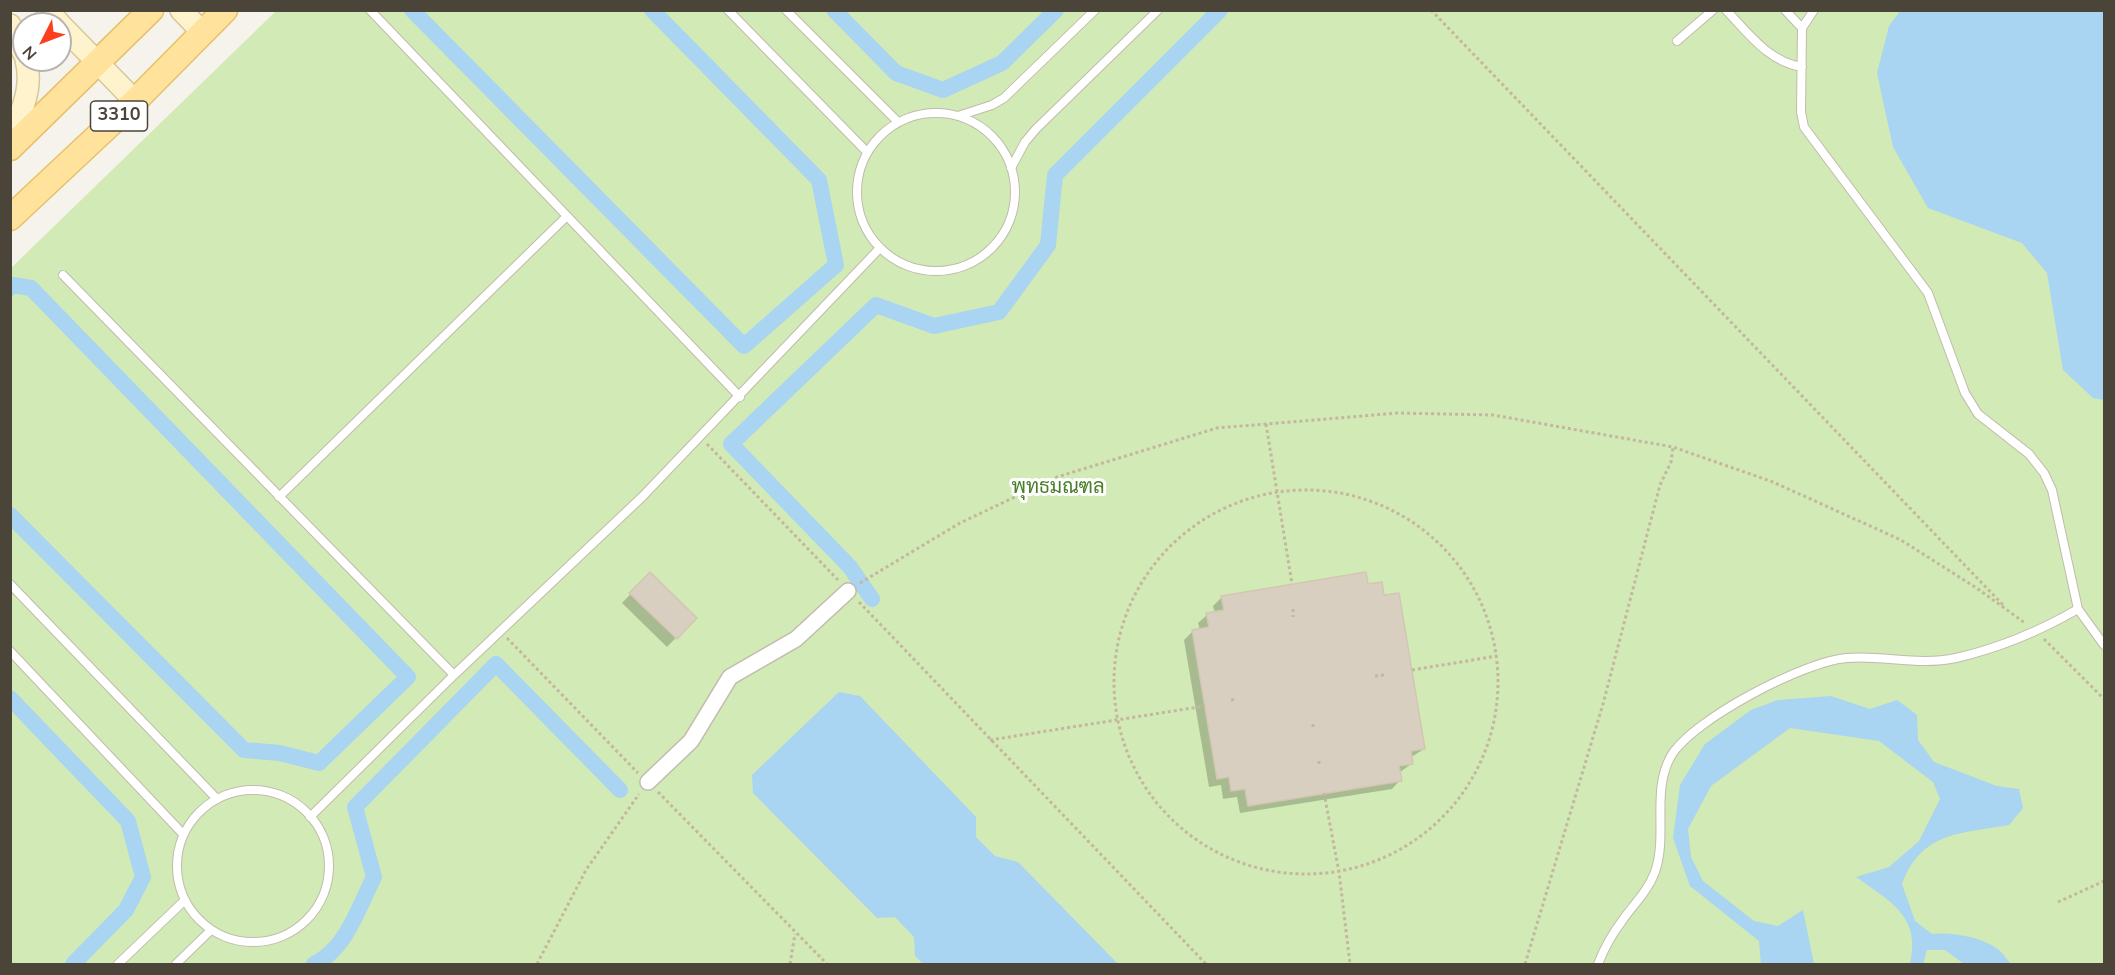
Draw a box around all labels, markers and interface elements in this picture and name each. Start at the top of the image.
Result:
north arrow [12,12,72,72]
text: N [18,41,42,65]
road number: 3310 [90,101,148,131]
park label: พุทธมณฑล [1011,476,1105,500]

